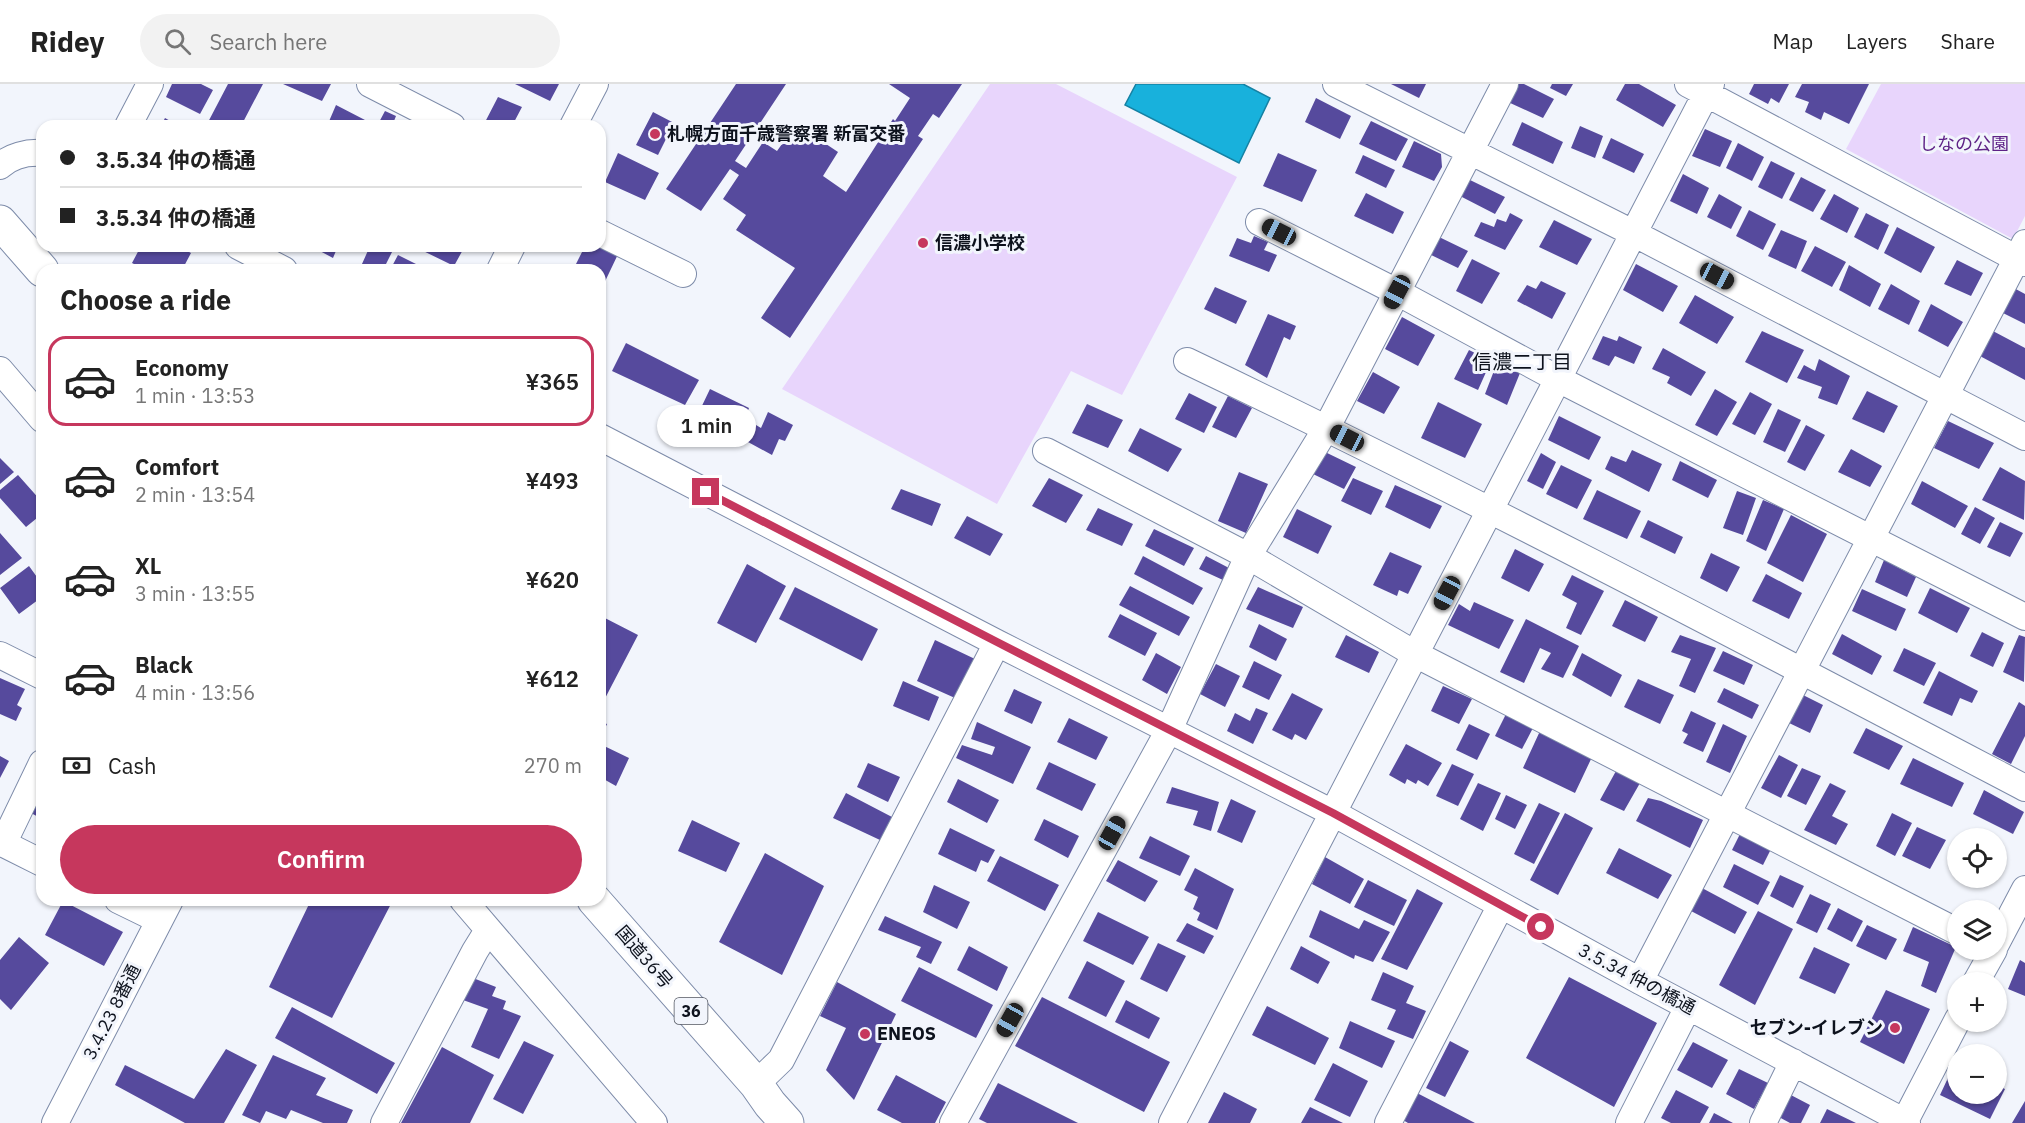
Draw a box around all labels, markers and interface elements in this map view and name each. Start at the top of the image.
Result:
search box [140,14,560,68]
text: Ridey [30,23,104,60]
icon: search [161,25,194,58]
text: Search here [209,27,327,56]
text: Map [1773,27,1813,55]
text: Layers [1846,27,1908,55]
text: Share [1941,27,1995,55]
place label: 札幌方面千歳警察署 新富交番 [667,122,905,145]
marker: 札幌方面千歳警察署 新富交番 [648,127,662,141]
park label: しなの公園 [1919,132,2009,155]
text: 3.5.34 仲の橋通 [96,145,256,174]
text: 3.5.34 仲の橋通 [96,203,256,232]
car [1259,216,1299,248]
place label: 信濃小学校 [935,231,1025,254]
marker: 信濃小学校 [916,236,930,250]
car [1697,260,1737,292]
car [1381,272,1413,312]
text: Choose a ride [60,282,231,317]
district label: 信濃二丁目 [1472,348,1572,375]
text: Economy [135,353,229,382]
icon: car [63,354,117,408]
text: ¥365 [525,367,579,396]
text: 1 min · 13:53 [135,382,255,409]
callout: 1 min [656,405,756,447]
text: 1 min [681,412,732,439]
car [1327,422,1367,454]
text: Comfort [135,452,219,481]
icon: car [63,453,117,507]
text: ¥493 [525,466,579,495]
route end [692,478,719,505]
text: 2 min · 13:54 [135,481,255,508]
text: XL [135,551,161,580]
icon: car [63,552,117,606]
text: ¥620 [525,565,579,594]
car [1431,573,1463,613]
text: 3 min · 13:55 [135,580,255,607]
text: Black [135,650,193,679]
icon: car [63,651,117,705]
text: ¥612 [525,664,579,693]
text: 4 min · 13:56 [135,679,255,706]
icon: cash [60,749,93,782]
text: Cash [108,751,157,780]
text: 270 m [524,752,582,779]
car [1095,813,1129,853]
button: Confirm [60,825,582,894]
map controls [1947,828,2007,1104]
button: locate [1947,828,2007,888]
button: layers [1947,900,2007,960]
route start [1527,913,1554,940]
street label: 国道36号 [611,921,678,993]
street label: 3.5.34 仲の橋通 [1575,938,1700,1019]
street label: 3.4.23 8番通 [78,960,145,1063]
button: + [1947,972,2007,1032]
road number: 36 [674,998,708,1024]
car [993,1000,1027,1040]
place label: セブン-イレブン [1750,1016,1883,1039]
marker: セブン-イレブン [1888,1021,1902,1035]
place label: ENEOS [877,1022,936,1045]
marker: ENEOS [858,1027,872,1041]
button: − [1947,1044,2007,1104]

